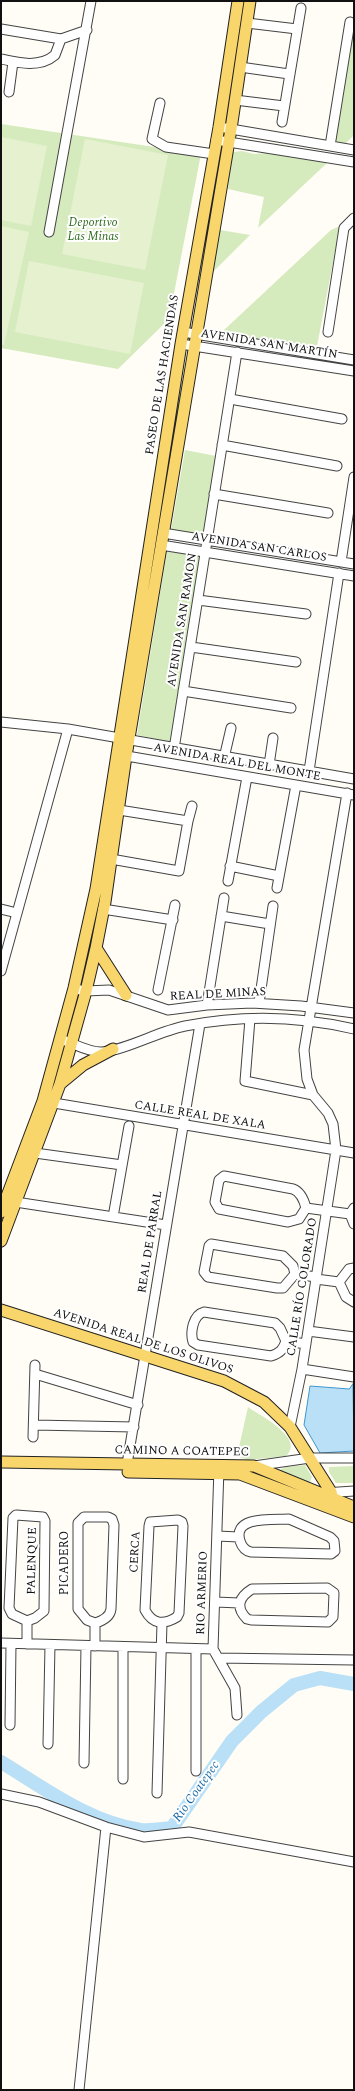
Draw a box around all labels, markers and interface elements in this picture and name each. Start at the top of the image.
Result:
park label: Deportivo Las Minas [67,217,119,245]
street label: PASEO DE LAS HACIENDAS [143,294,183,456]
street label: AVENIDA SAN MARTÍN [200,327,338,363]
street label: AVENIDA SAN CARLOS [190,530,328,566]
street label: AVENIDA SAN RAMON [165,552,201,688]
street label: AVENIDA REAL DEL MONTE [152,741,322,785]
street label: REAL DE MINAS [170,985,266,1005]
street label: CALLE REAL DE XALA [133,1099,267,1133]
street label: REAL DE PARRAL [136,1190,166,1294]
street label: CALLE RÍO COLORADO [285,1217,321,1357]
street label: AVENIDA REAL DE LOS OLIVOS [51,1306,235,1378]
street label: CAMINO A COATEPEC [115,1444,249,1460]
street label: PALENQUE [25,1527,41,1595]
street label: PICADERO [59,1531,73,1595]
street label: CERCA [128,1531,144,1573]
street label: RIO ARMERIO [194,1551,212,1635]
water label: Rio Coatepec [170,1759,224,1825]

